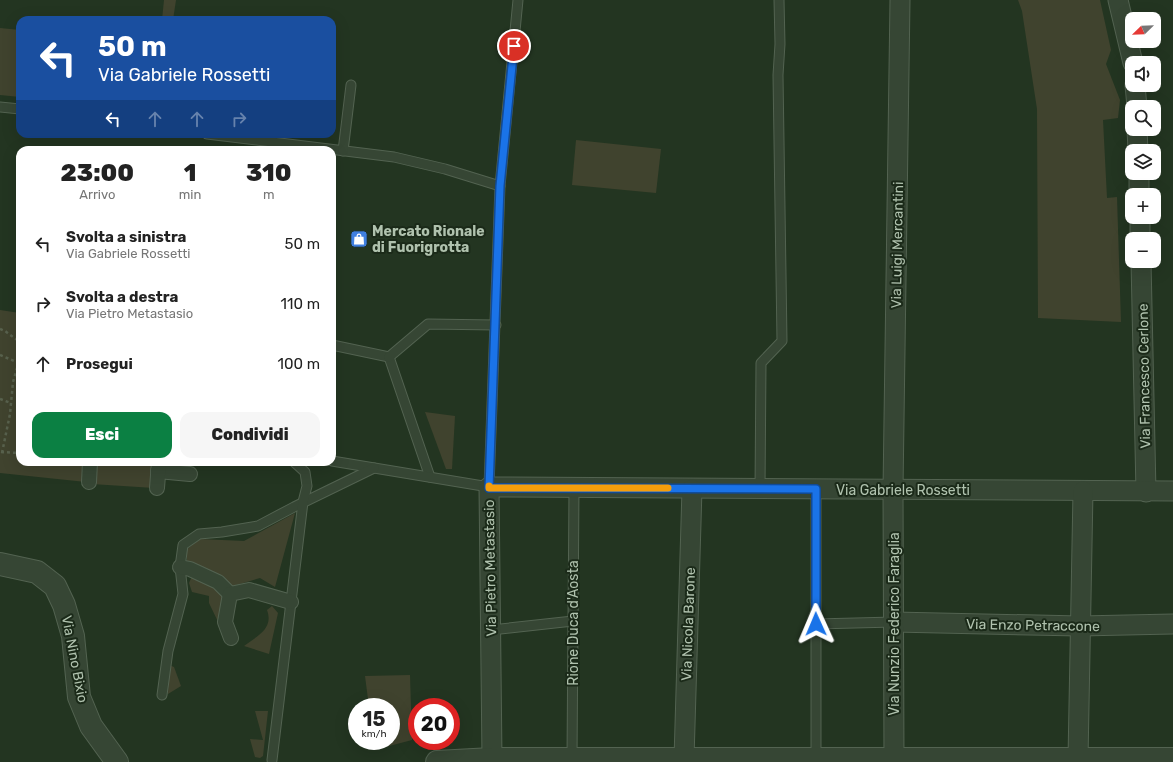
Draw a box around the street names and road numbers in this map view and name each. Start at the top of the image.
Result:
street label: Via Luigi Mercantini [888,181,907,309]
street label: Via Francesco Cerlone [1135,303,1154,449]
street label: Via Gabriele Rossetti [836,482,970,499]
street label: Via Pietro Metastasio [481,499,500,637]
street label: Via Nunzio Federico Faraglia [886,532,903,716]
street label: Rione Duca d'Aosta [565,560,582,686]
street label: Via Nicola Barone [678,567,699,681]
street label: Via Nino Bixio [58,614,91,704]
street label: Via Enzo Petraccone [966,616,1100,635]

